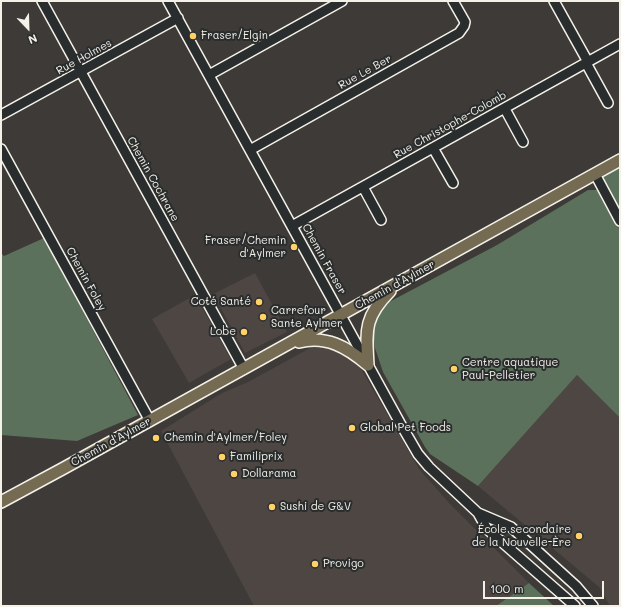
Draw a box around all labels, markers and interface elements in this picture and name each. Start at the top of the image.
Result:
north arrow [8,8,48,48]
place label: Fraser/Elgin [201,29,268,43]
text: N [26,31,40,48]
marker: Fraser/Elgin [188,31,198,41]
street label: Rue Holmes [54,36,114,78]
street label: Rue Le Ber [336,52,394,92]
street label: Rue Christophe-Colomb [391,88,509,162]
street label: Chemin Cochrane [124,134,182,224]
street label: Chemin Fraser [299,221,349,297]
place label: Fraser/Chemin d'Aylmer [205,234,286,260]
marker: Fraser/Chemin d'Aylmer [289,242,299,252]
street label: Chemin Foley [63,245,109,313]
street label: Chemin d'Aylmer [353,258,437,312]
place label: Coté Santé [191,295,251,309]
marker: Coté Santé [254,297,264,307]
place label: Carrefour Sante Aylmer [271,304,343,330]
marker: Carrefour Sante Aylmer [258,312,268,322]
place label: Lobe [210,325,236,339]
marker: Lobe [239,327,249,337]
place label: Centre aquatique Paul-Pelletier [462,356,558,382]
marker: Centre aquatique Paul-Pelletier [449,364,459,374]
street label: Chemin d'Aylmer [69,415,153,469]
place label: Global Pet Foods [360,421,451,435]
marker: Global Pet Foods [347,423,357,433]
place label: Chemin d'Aylmer/Foley [164,431,287,445]
marker: Chemin d'Aylmer/Foley [151,433,161,443]
place label: Familiprix [230,450,283,464]
marker: Familiprix [217,452,227,462]
place label: Dollarama [242,467,296,481]
marker: Dollarama [229,469,239,479]
place label: Sushi de G&V [280,500,351,514]
marker: Sushi de G&V [267,502,277,512]
place label: École secondaire de la Nouvelle-Ère [472,523,571,549]
marker: École secondaire de la Nouvelle-Ère [574,531,584,541]
place label: Provigo [323,557,364,571]
marker: Provigo [310,559,320,569]
scale bar [485,573,606,599]
text: 100 m [490,580,524,596]

